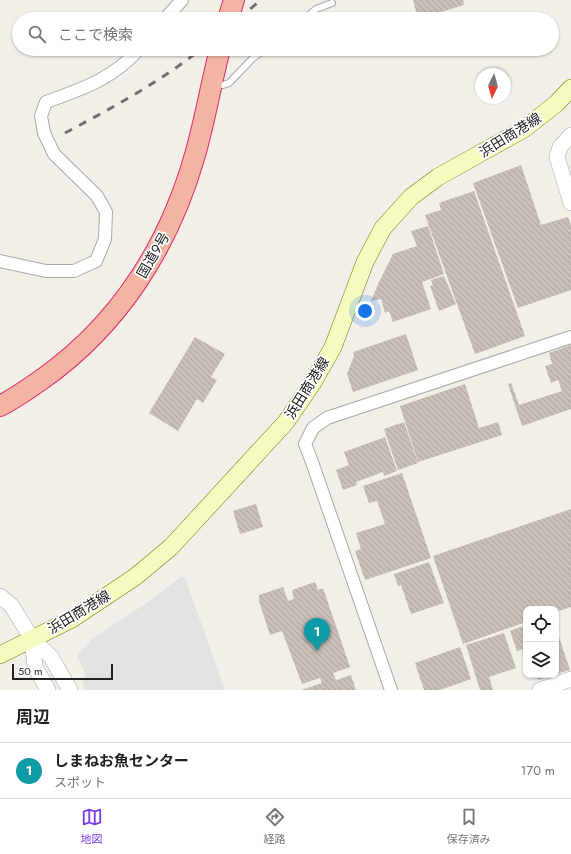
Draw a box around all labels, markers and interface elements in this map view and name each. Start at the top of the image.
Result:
search box [12,12,559,56]
icon: search [26,23,48,45]
text: ここで検索 [58,24,133,46]
north arrow [475,68,511,104]
street label: 浜田商港線 [475,108,545,162]
street label: 国道9号 [132,228,174,282]
your location [355,301,375,321]
street label: 浜田商港線 [280,353,334,423]
street label: 浜田商港線 [44,585,114,639]
map controls [523,606,559,678]
button: locate [523,606,559,642]
pin: 1 [304,618,330,651]
button: layers [523,642,559,678]
scale bar [12,662,113,681]
text: 50 m [18,663,43,679]
text: 周辺 [16,705,50,729]
text: しまねお魚センター [54,750,189,772]
text: 1 [26,761,32,780]
text: 170 m [520,761,555,780]
text: スポット [54,773,106,792]
tab: 地図 [81,806,103,847]
tab: 経路 [264,806,286,847]
tab: 保存済み [447,806,491,847]

